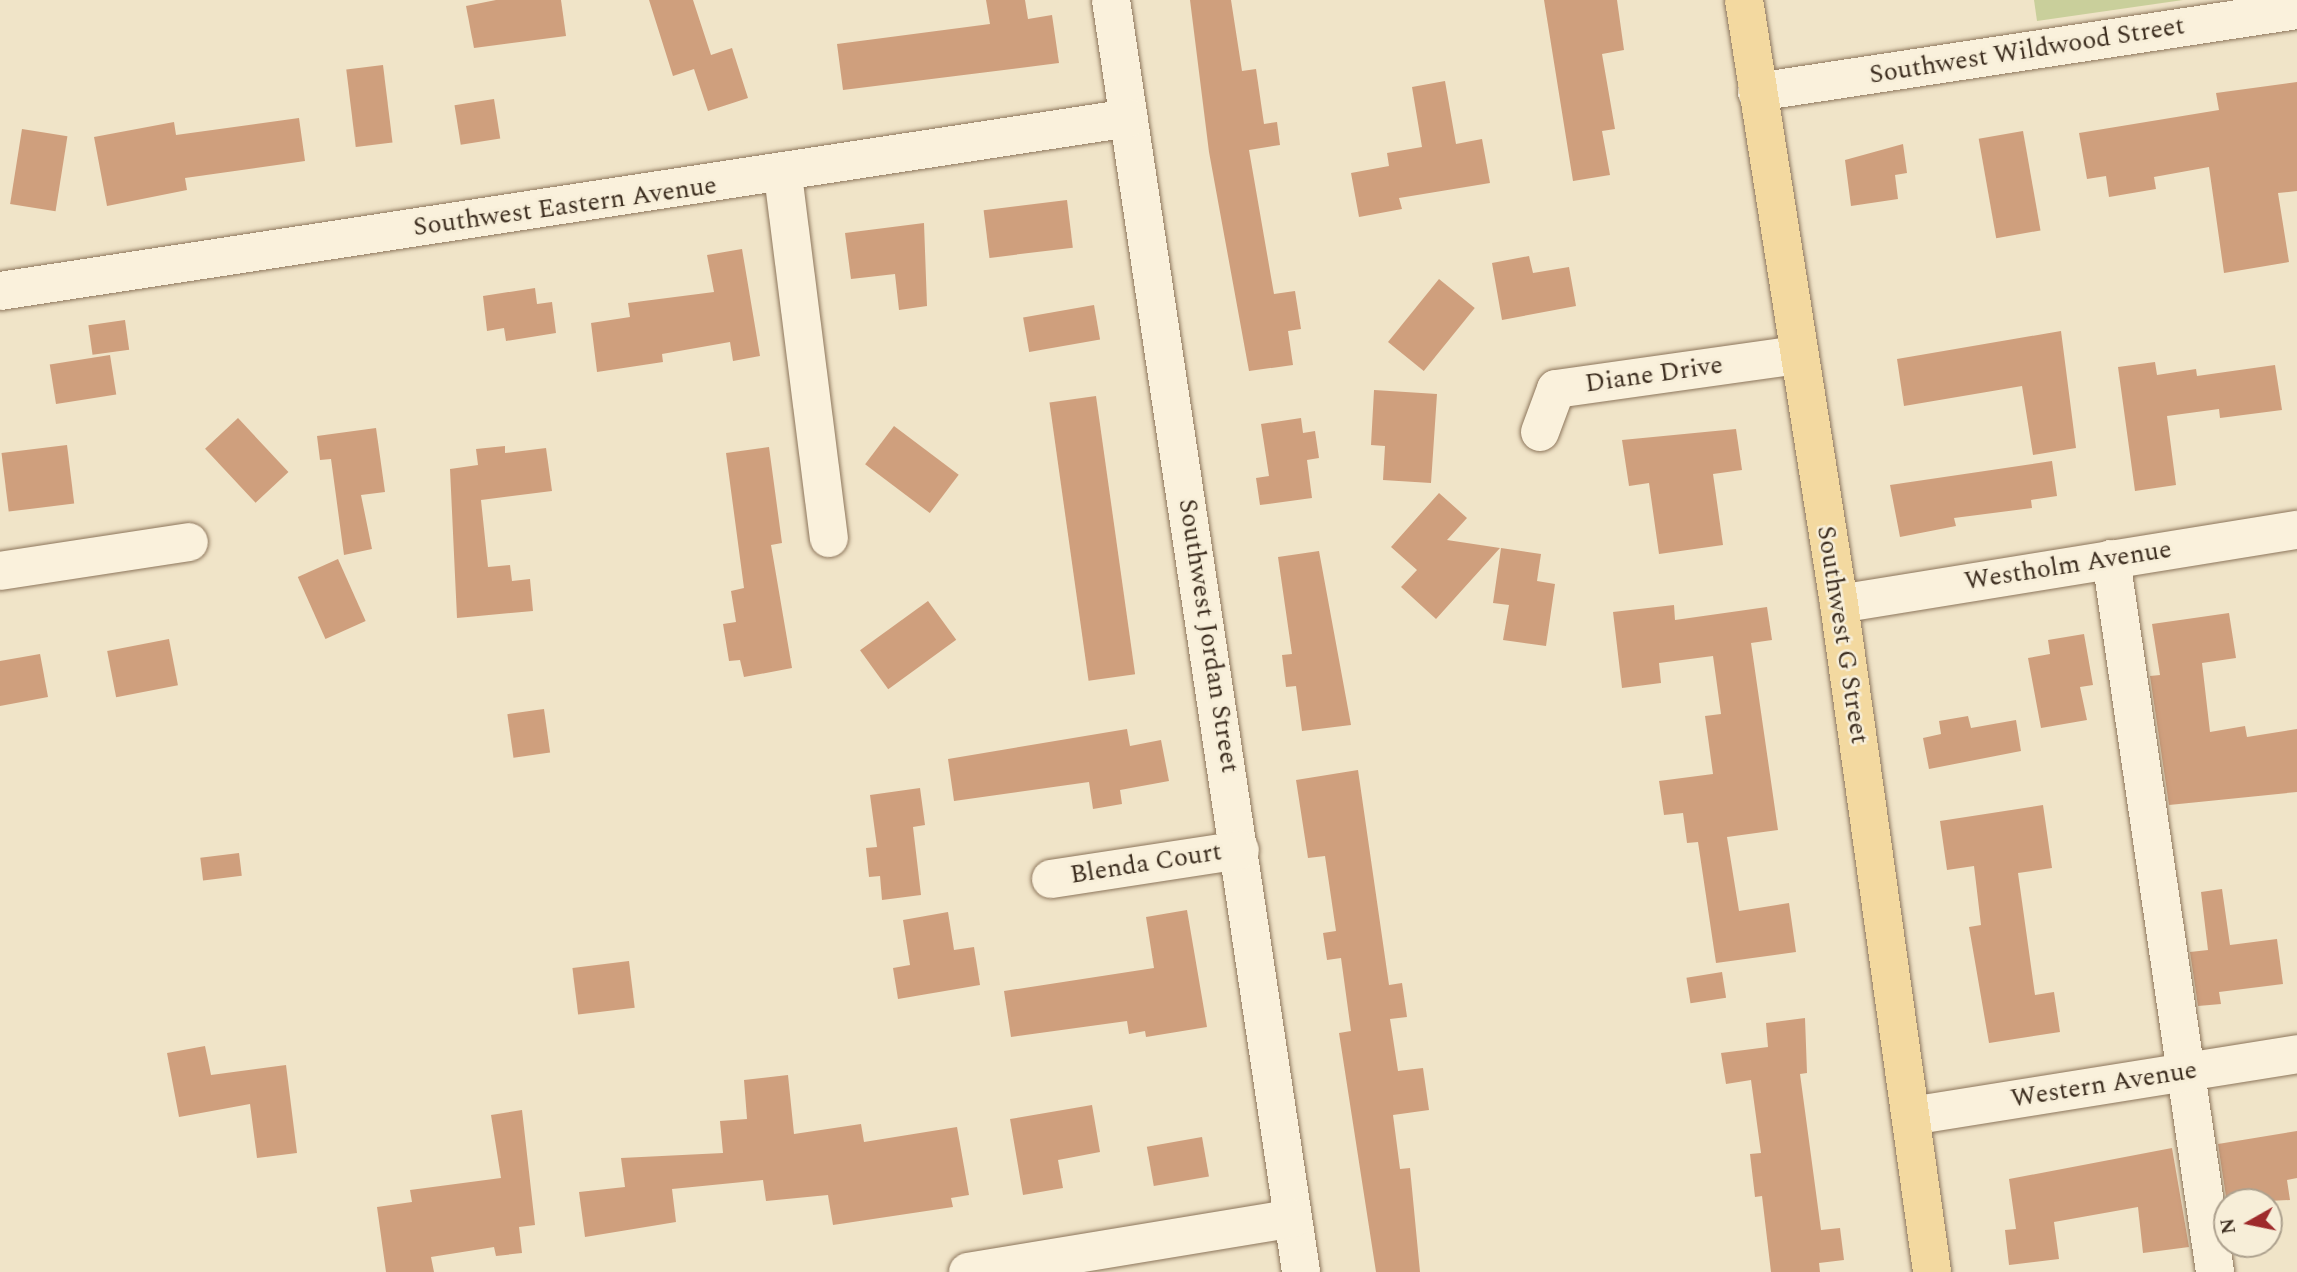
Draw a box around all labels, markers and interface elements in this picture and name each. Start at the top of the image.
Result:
street label: Southwest Wildwood Street [1867,11,2187,91]
street label: Southwest Eastern Avenue [411,170,719,244]
street label: Diane Drive [1583,350,1725,400]
street label: Southwest Jordan Street [1171,497,1245,775]
street label: Southwest G Street [1809,524,1875,746]
street label: Westholm Avenue [1962,534,2174,598]
street label: Blenda Court [1068,837,1224,891]
street label: Western Avenue [2009,1055,2199,1115]
north arrow [2213,1188,2283,1258]
text: N [2213,1216,2244,1236]

